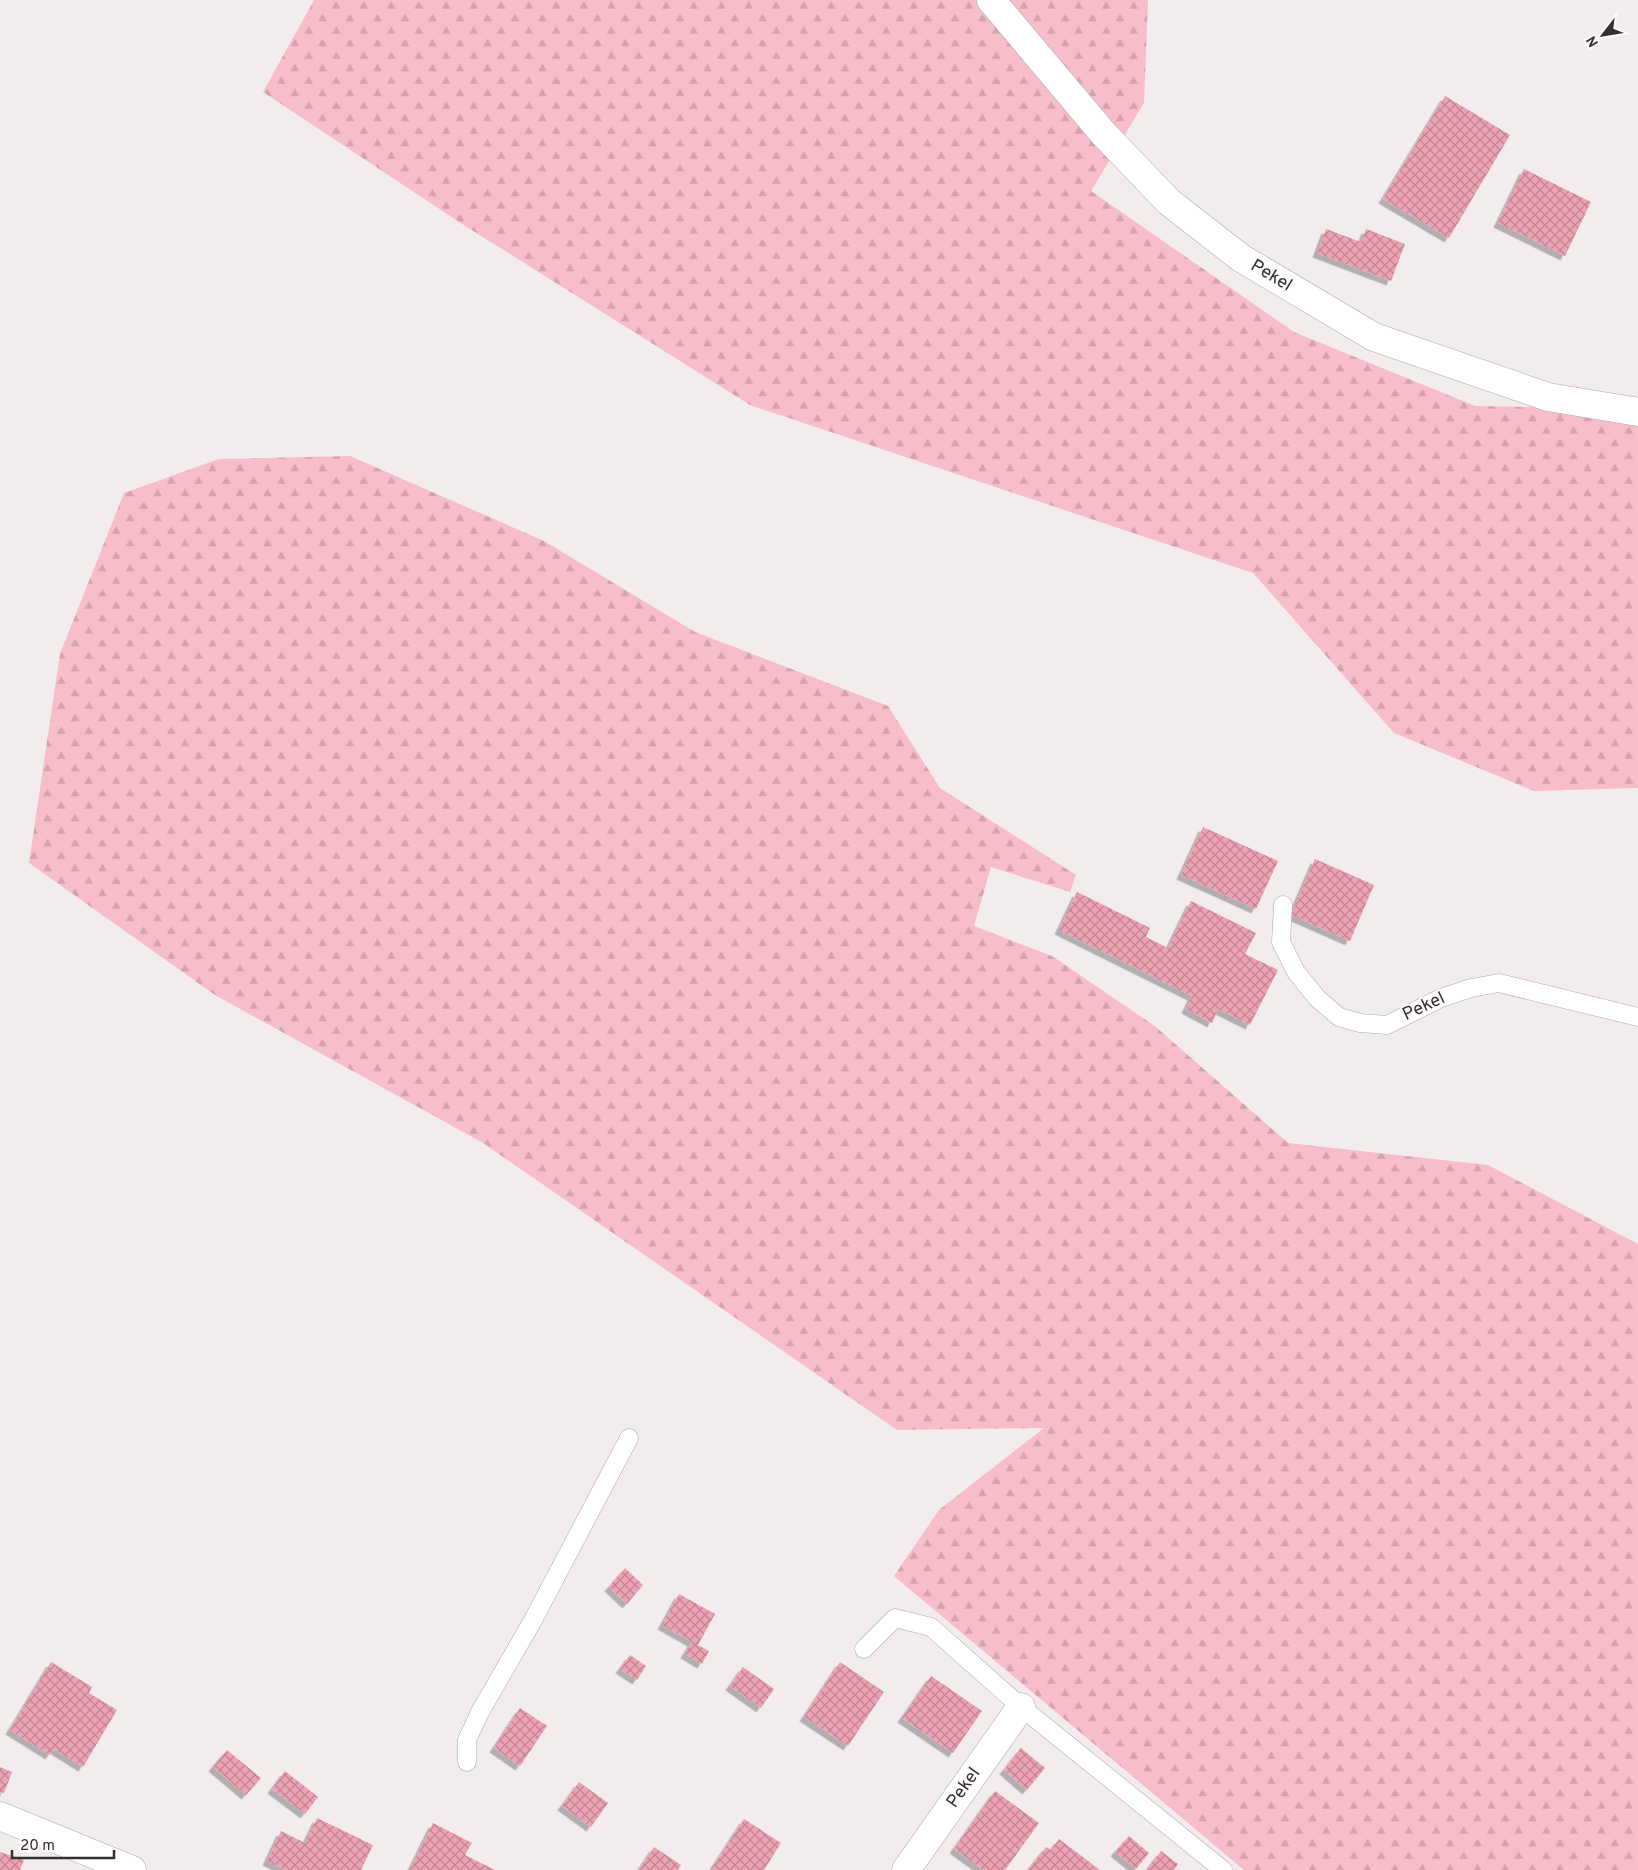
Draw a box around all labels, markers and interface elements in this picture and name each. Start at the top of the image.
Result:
north arrow [1578,10,1628,60]
text: N [1583,32,1603,50]
street label: Pekel [1246,255,1296,297]
street label: Pekel [1399,987,1449,1027]
street label: Pekel [942,1763,986,1813]
scale bar [12,1828,115,1860]
text: 20 m [20,1837,55,1856]

